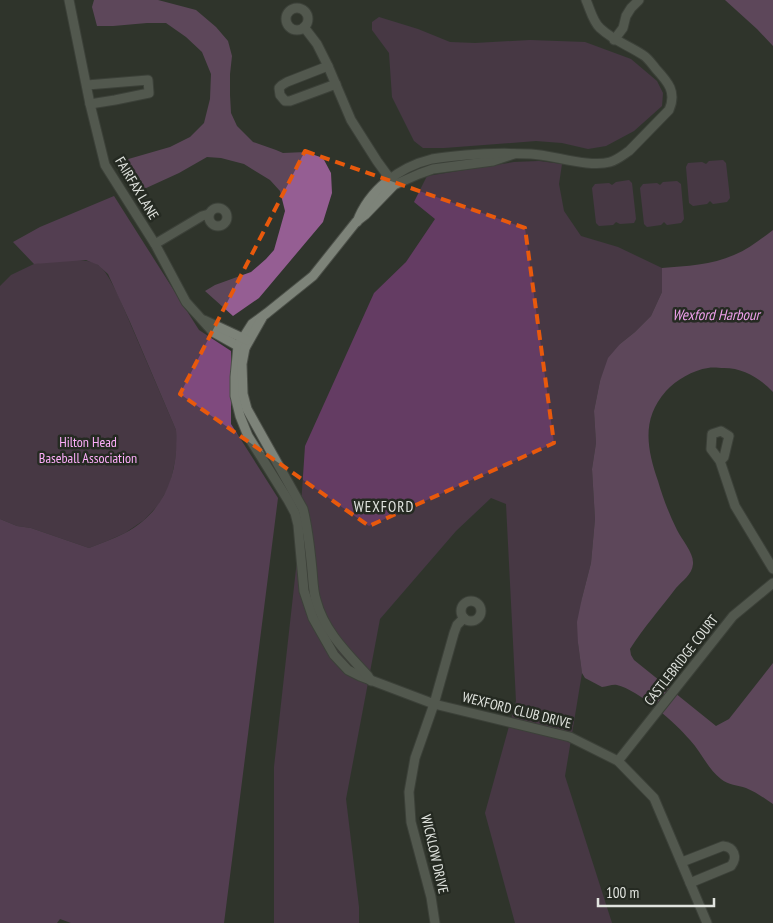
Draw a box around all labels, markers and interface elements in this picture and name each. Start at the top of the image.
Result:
street label: FAIRFAX LANE [111,153,163,223]
water label: Wexford Harbour [672,305,762,324]
park label: Hilton Head Baseball Association [39,433,137,467]
district label: WEXFORD [354,497,414,516]
street label: CASTLEBRIDGE COURT [640,611,722,709]
street label: WEXFORD CLUB DRIVE [461,688,573,732]
street label: WICKLOW DRIVE [417,813,453,895]
scale bar [598,876,714,908]
text: 100 m [606,883,639,902]

